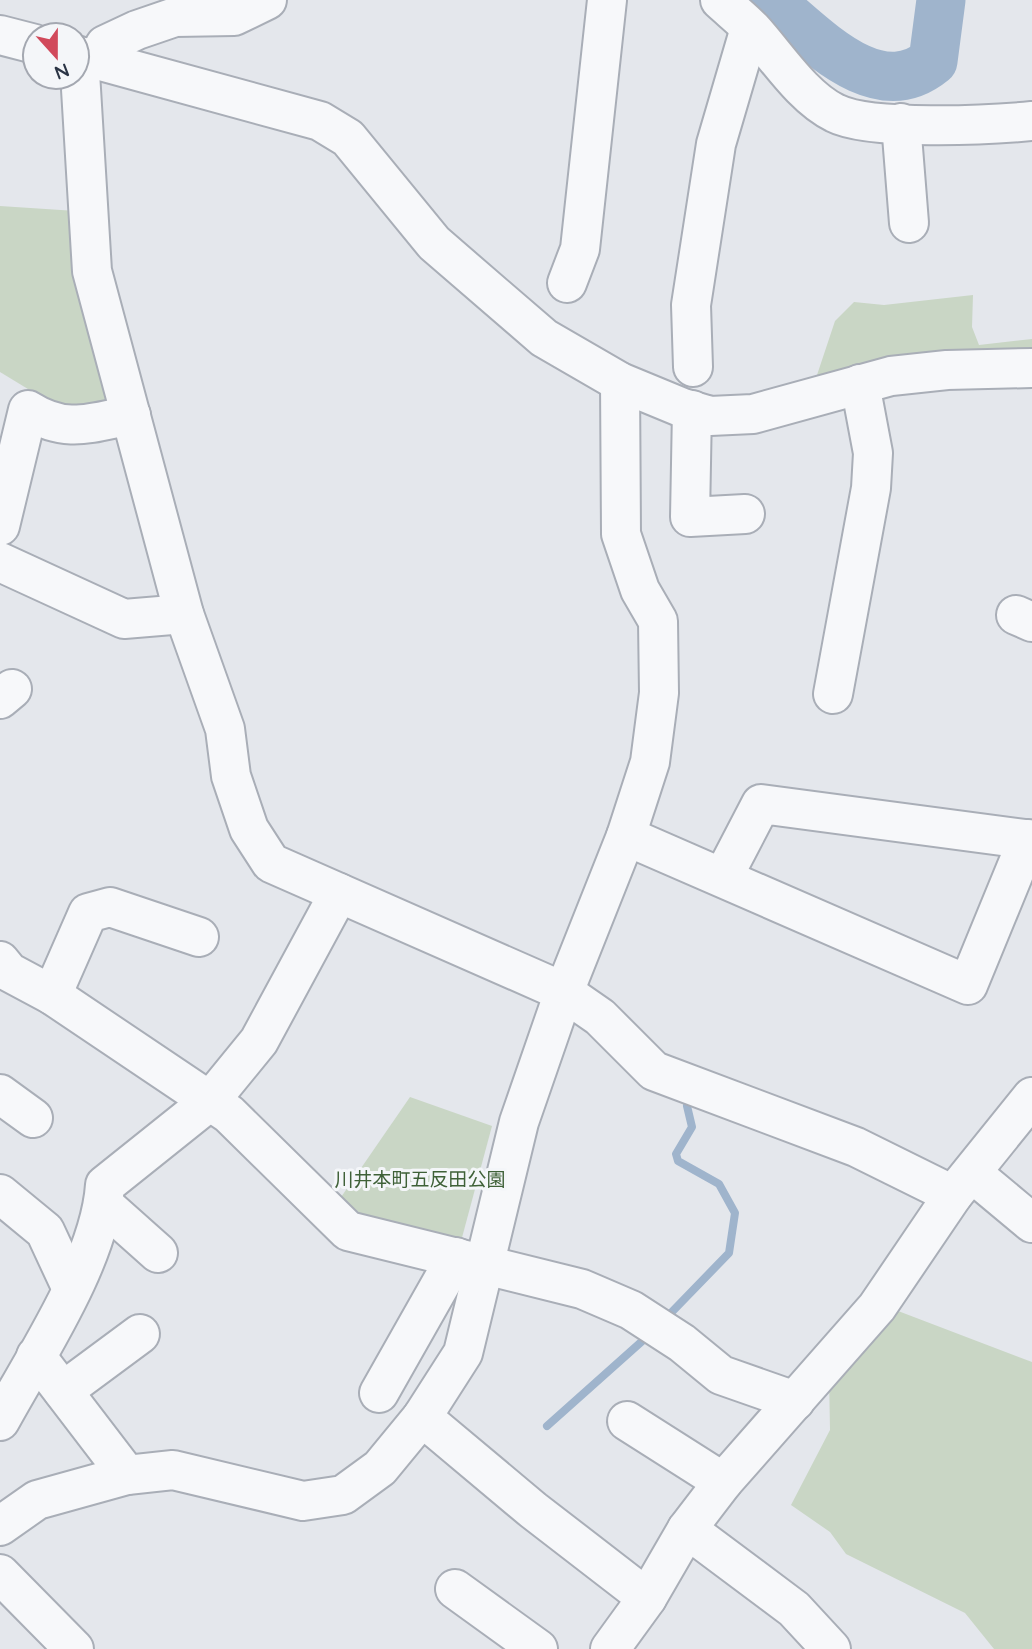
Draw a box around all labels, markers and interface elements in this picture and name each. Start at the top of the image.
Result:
north arrow [21,21,91,91]
text: N [51,58,73,86]
park label: 川井本町五反田公園 [334,1167,506,1191]

